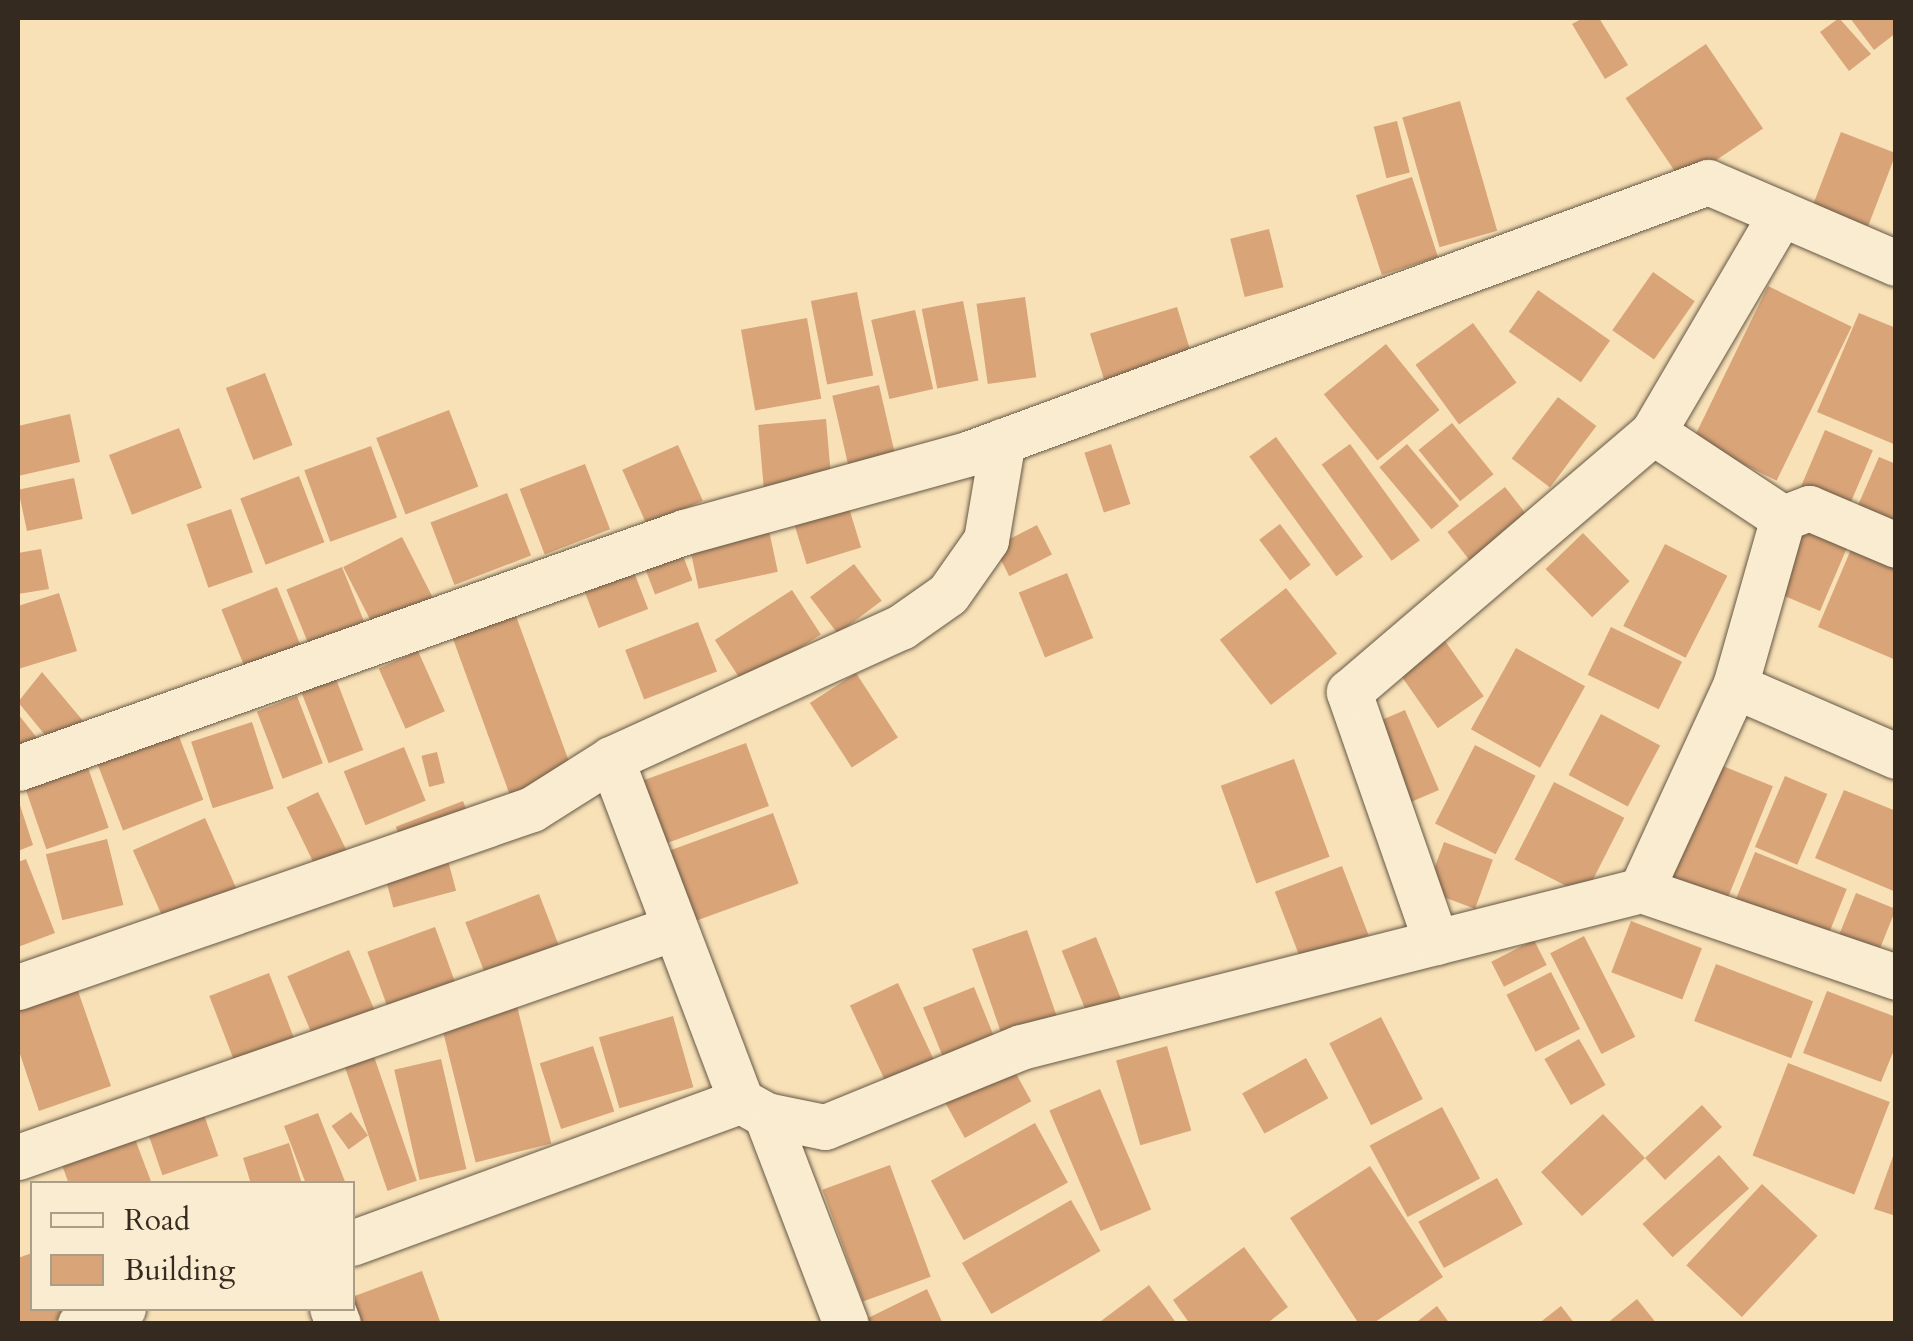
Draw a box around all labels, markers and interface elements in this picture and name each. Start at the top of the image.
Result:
legend [30,1181,355,1311]
text: Road [124,1200,190,1241]
text: Building [124,1250,235,1291]

